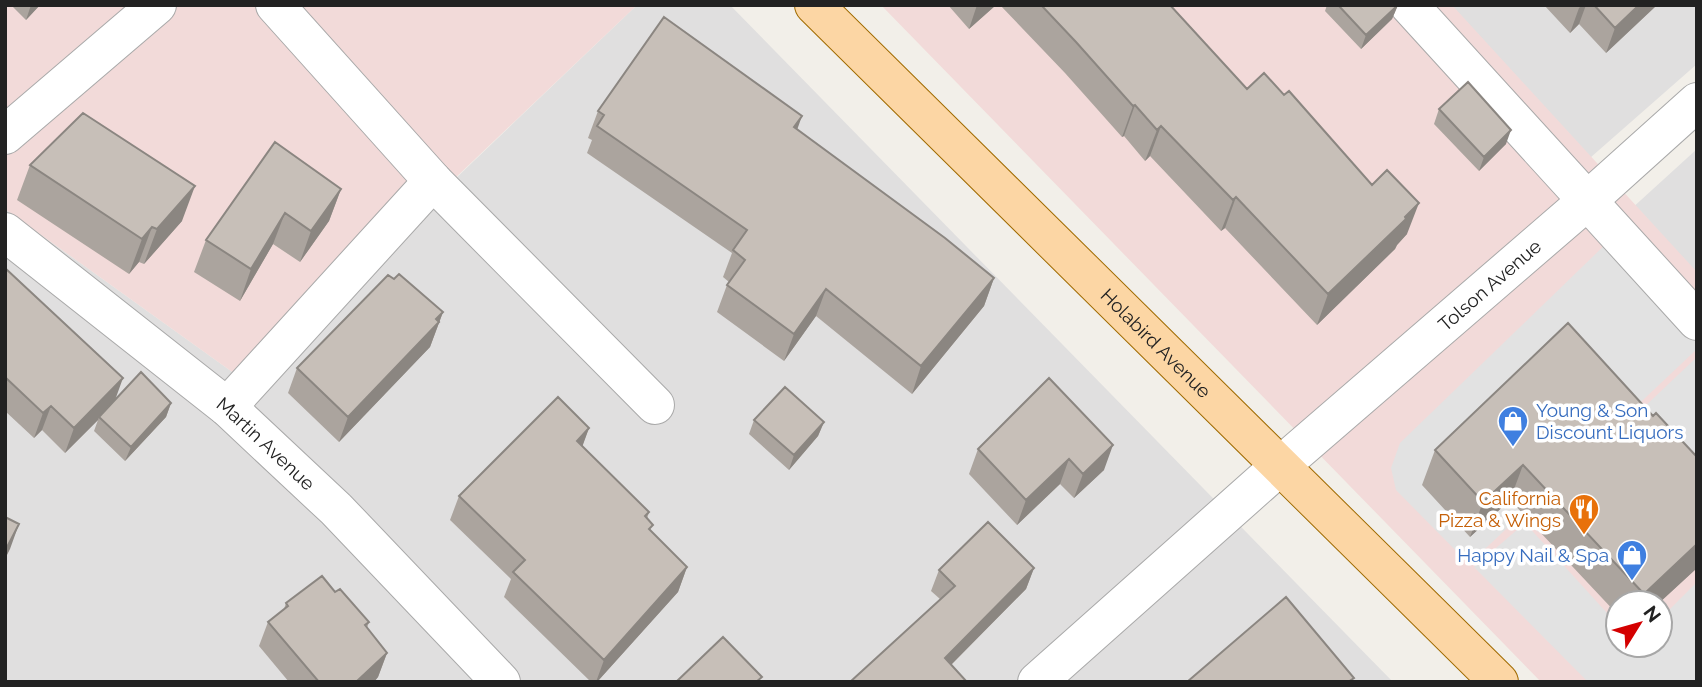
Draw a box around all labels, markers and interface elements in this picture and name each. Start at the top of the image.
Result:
street label: Tolson Avenue [1434,235,1545,335]
street label: Holabird Avenue [1097,284,1216,402]
street label: Martin Avenue [213,392,320,495]
place label: Young & Son Discount Liquors [1536,399,1683,443]
shop icon: Young & Son Discount Liquors [1496,404,1530,448]
place label: California Pizza & Wings [1438,487,1561,531]
restaurant icon: California Pizza & Wings [1567,492,1601,536]
shop icon: Happy Nail & Spa [1615,538,1649,582]
place label: Happy Nail & Spa [1457,544,1609,566]
north arrow [1604,589,1674,659]
text: N [1639,601,1666,626]

